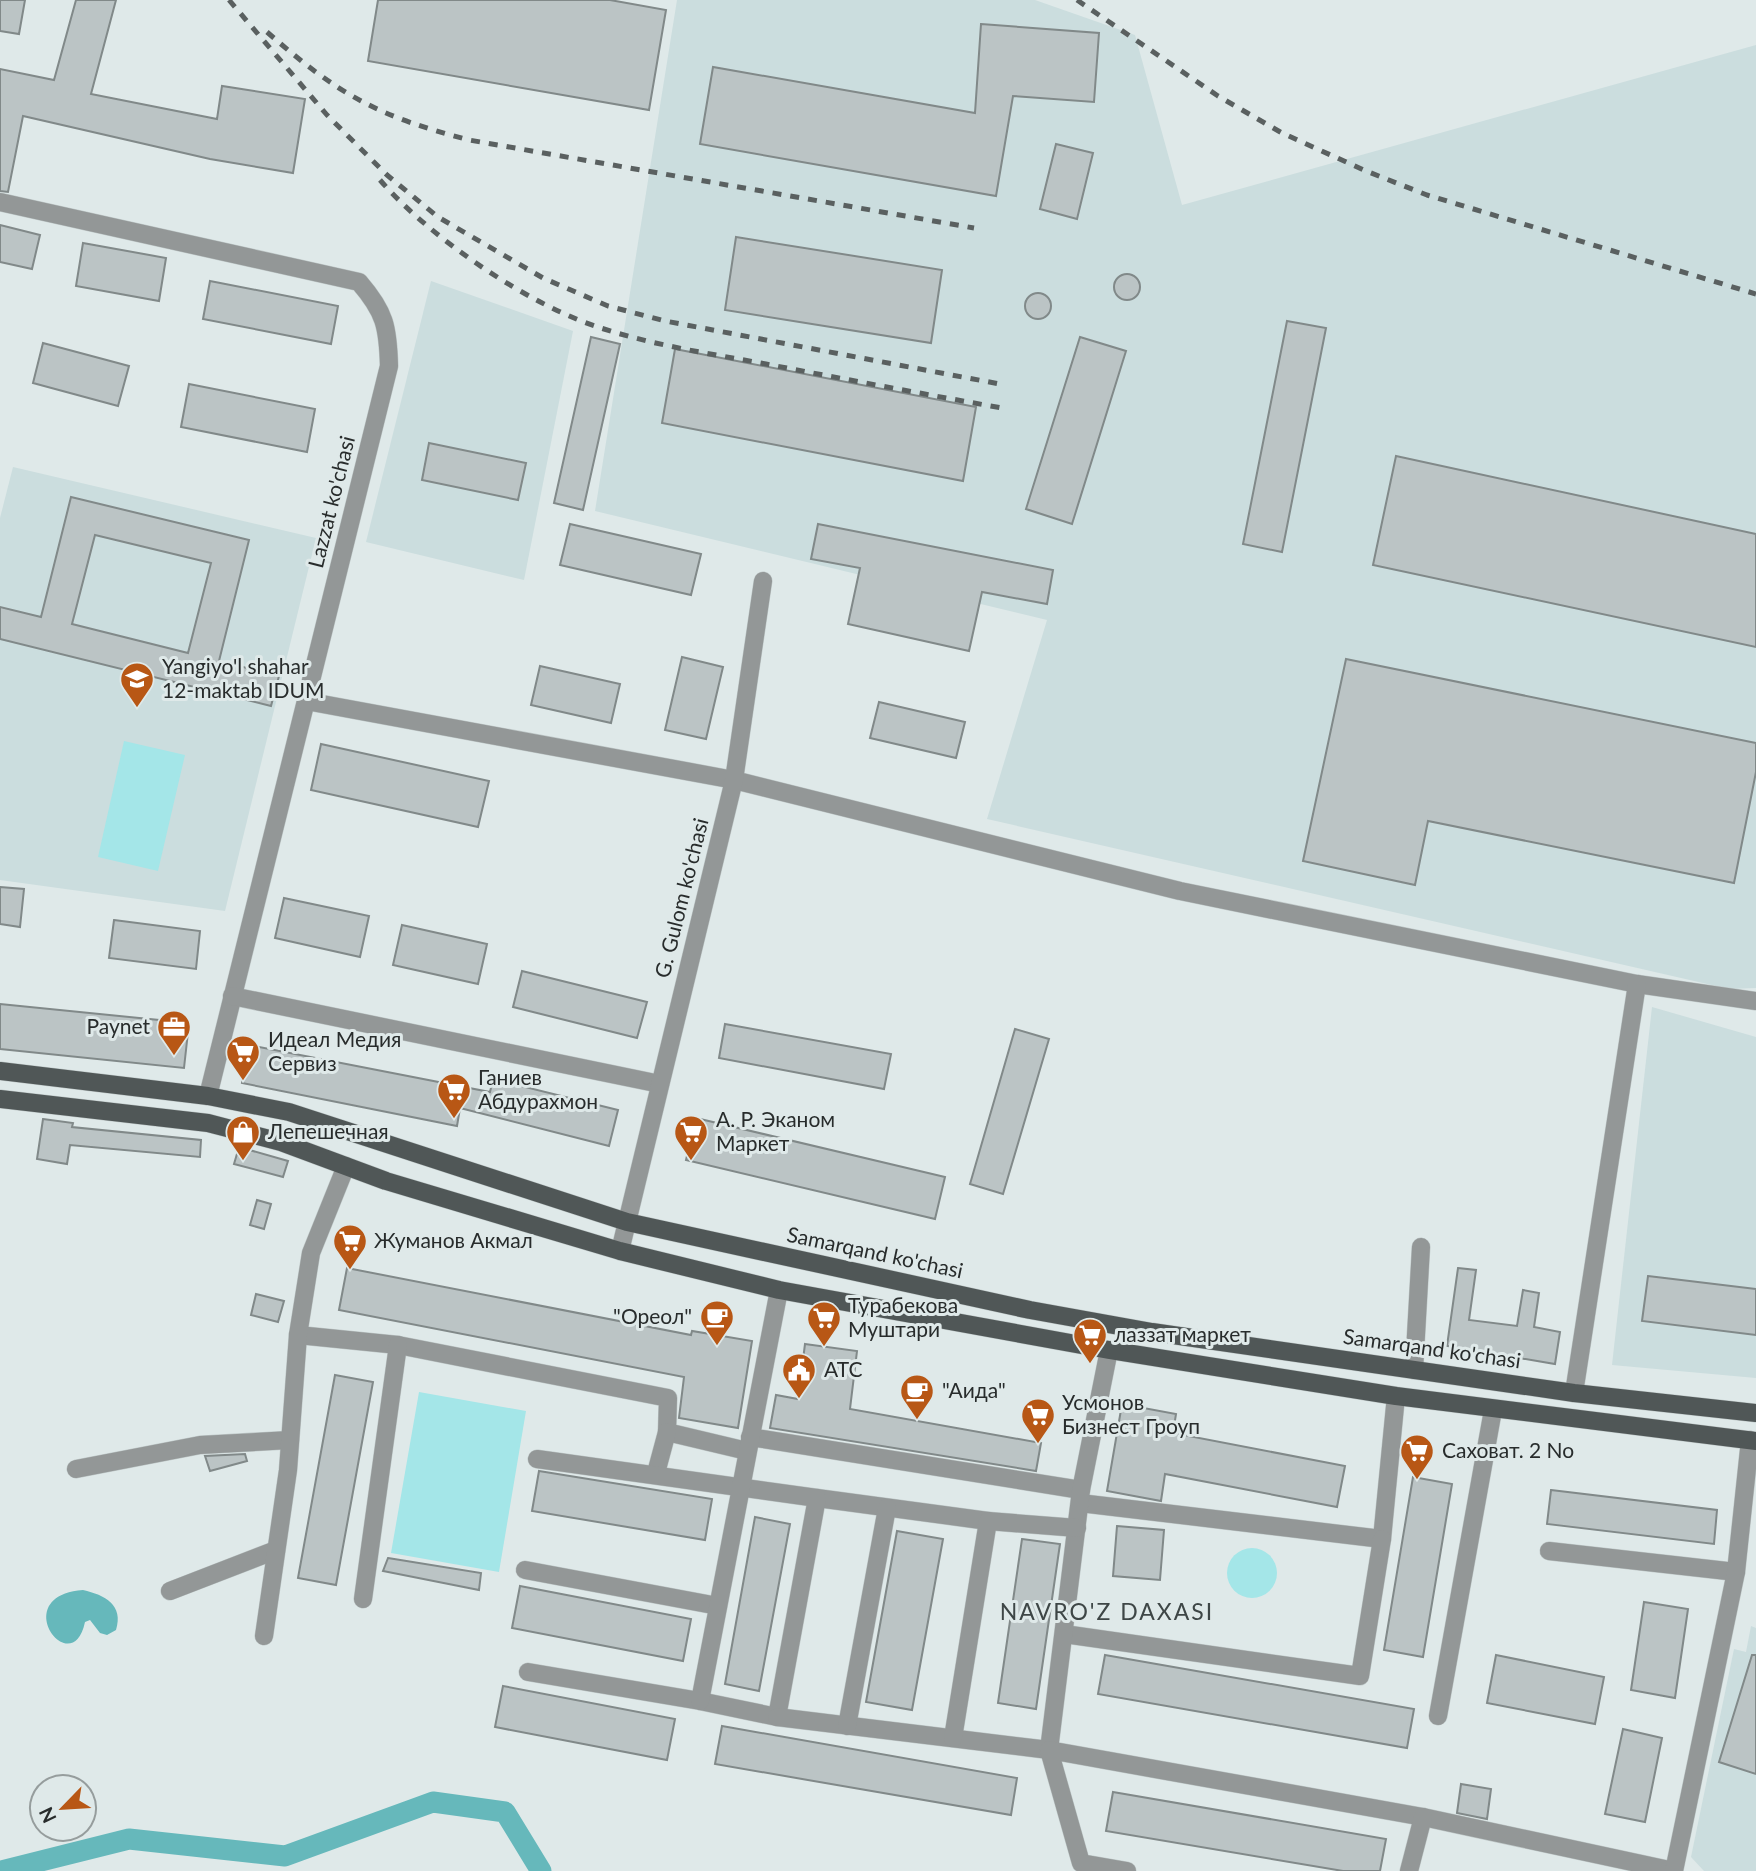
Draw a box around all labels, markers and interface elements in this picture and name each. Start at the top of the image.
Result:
street label: Lazzat ko'chasi [302,433,359,570]
place label: Yangiyo'l shahar 12-maktab IDUM [162,653,324,702]
school or university icon: Yangiyo'l shahar 12-maktab IDUM [118,660,156,709]
street label: G. Gulom ko'chasi [649,815,712,980]
office icon: Paynet [155,1008,193,1057]
place label: Paynet [86,1013,150,1038]
place label: Идеал Медия Сервиз [268,1026,401,1075]
supermarket icon: Идеал Медия Сервиз [224,1033,262,1082]
place label: Ганиев Абдурахмон [478,1064,598,1113]
supermarket icon: Ганиев Абдурахмон [435,1071,473,1120]
place label: А. Р. Эканом Маркет [716,1106,835,1155]
shop icon: Лепешечная [224,1113,262,1162]
supermarket icon: А. Р. Эканом Маркет [672,1113,710,1162]
place label: Лепешечная [267,1118,389,1143]
street label: Samarqand ko'chasi [785,1221,966,1282]
supermarket icon: Жуманов Акмал [331,1222,369,1271]
place label: Жуманов Акмал [374,1227,533,1252]
place label: Турабекова Муштари [848,1292,958,1341]
cafe icon: "Ореол" [698,1298,736,1347]
supermarket icon: Турабекова Муштари [805,1299,843,1348]
place label: "Ореол" [613,1303,692,1328]
supermarket icon: лаззат маркет [1071,1316,1109,1365]
place label: лаззат маркет [1114,1321,1251,1346]
street label: Samarqand ko'chasi [1342,1323,1523,1372]
public building icon: АТС [780,1351,818,1400]
place label: АТС [824,1356,862,1381]
cafe icon: "Аида" [898,1372,936,1421]
place label: "Аида" [942,1377,1006,1402]
place label: Усмонов Бизнест Гроуп [1062,1389,1200,1438]
supermarket icon: Усмонов Бизнест Гроуп [1019,1396,1057,1445]
supermarket icon: Саховат. 2 No [1398,1432,1436,1481]
place label: Саховат. 2 No [1442,1437,1574,1462]
district label: NAVRO'Z DAXASI [1000,1597,1214,1625]
north arrow [28,1773,98,1843]
text: N [34,1804,61,1827]

